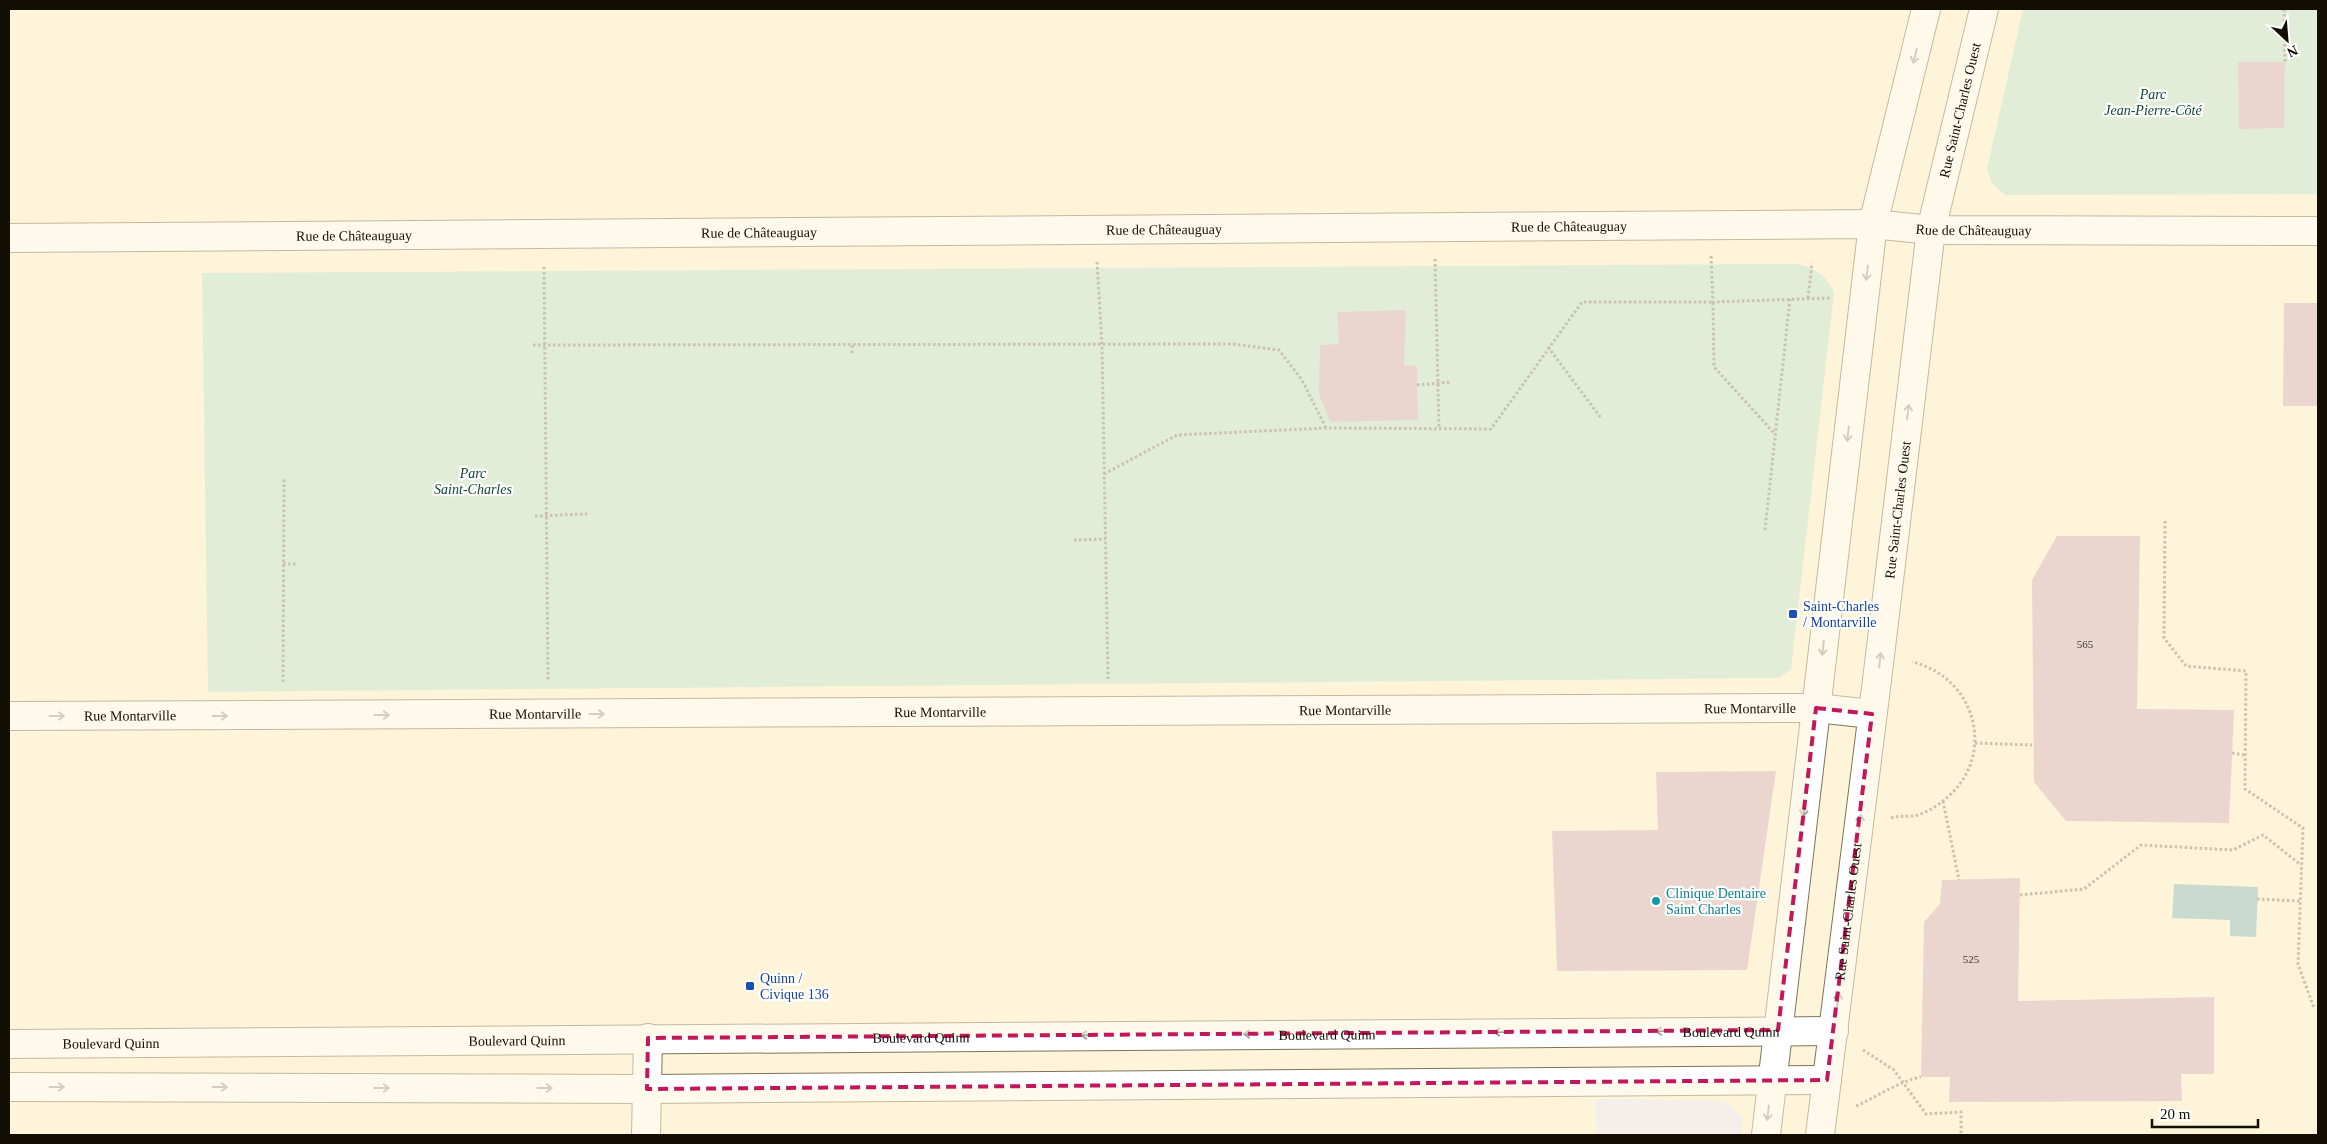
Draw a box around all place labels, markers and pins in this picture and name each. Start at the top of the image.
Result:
place label: Saint-Charles / Montarville [1803,599,1879,630]
marker: Saint-Charles / Montarville [1787,608,1799,620]
place label: Clinique Dentaire Saint Charles [1666,886,1766,917]
marker: Clinique Dentaire Saint Charles [1650,895,1662,907]
place label: Quinn / Civique 136 [760,971,829,1002]
marker: Quinn / Civique 136 [744,980,756,992]

